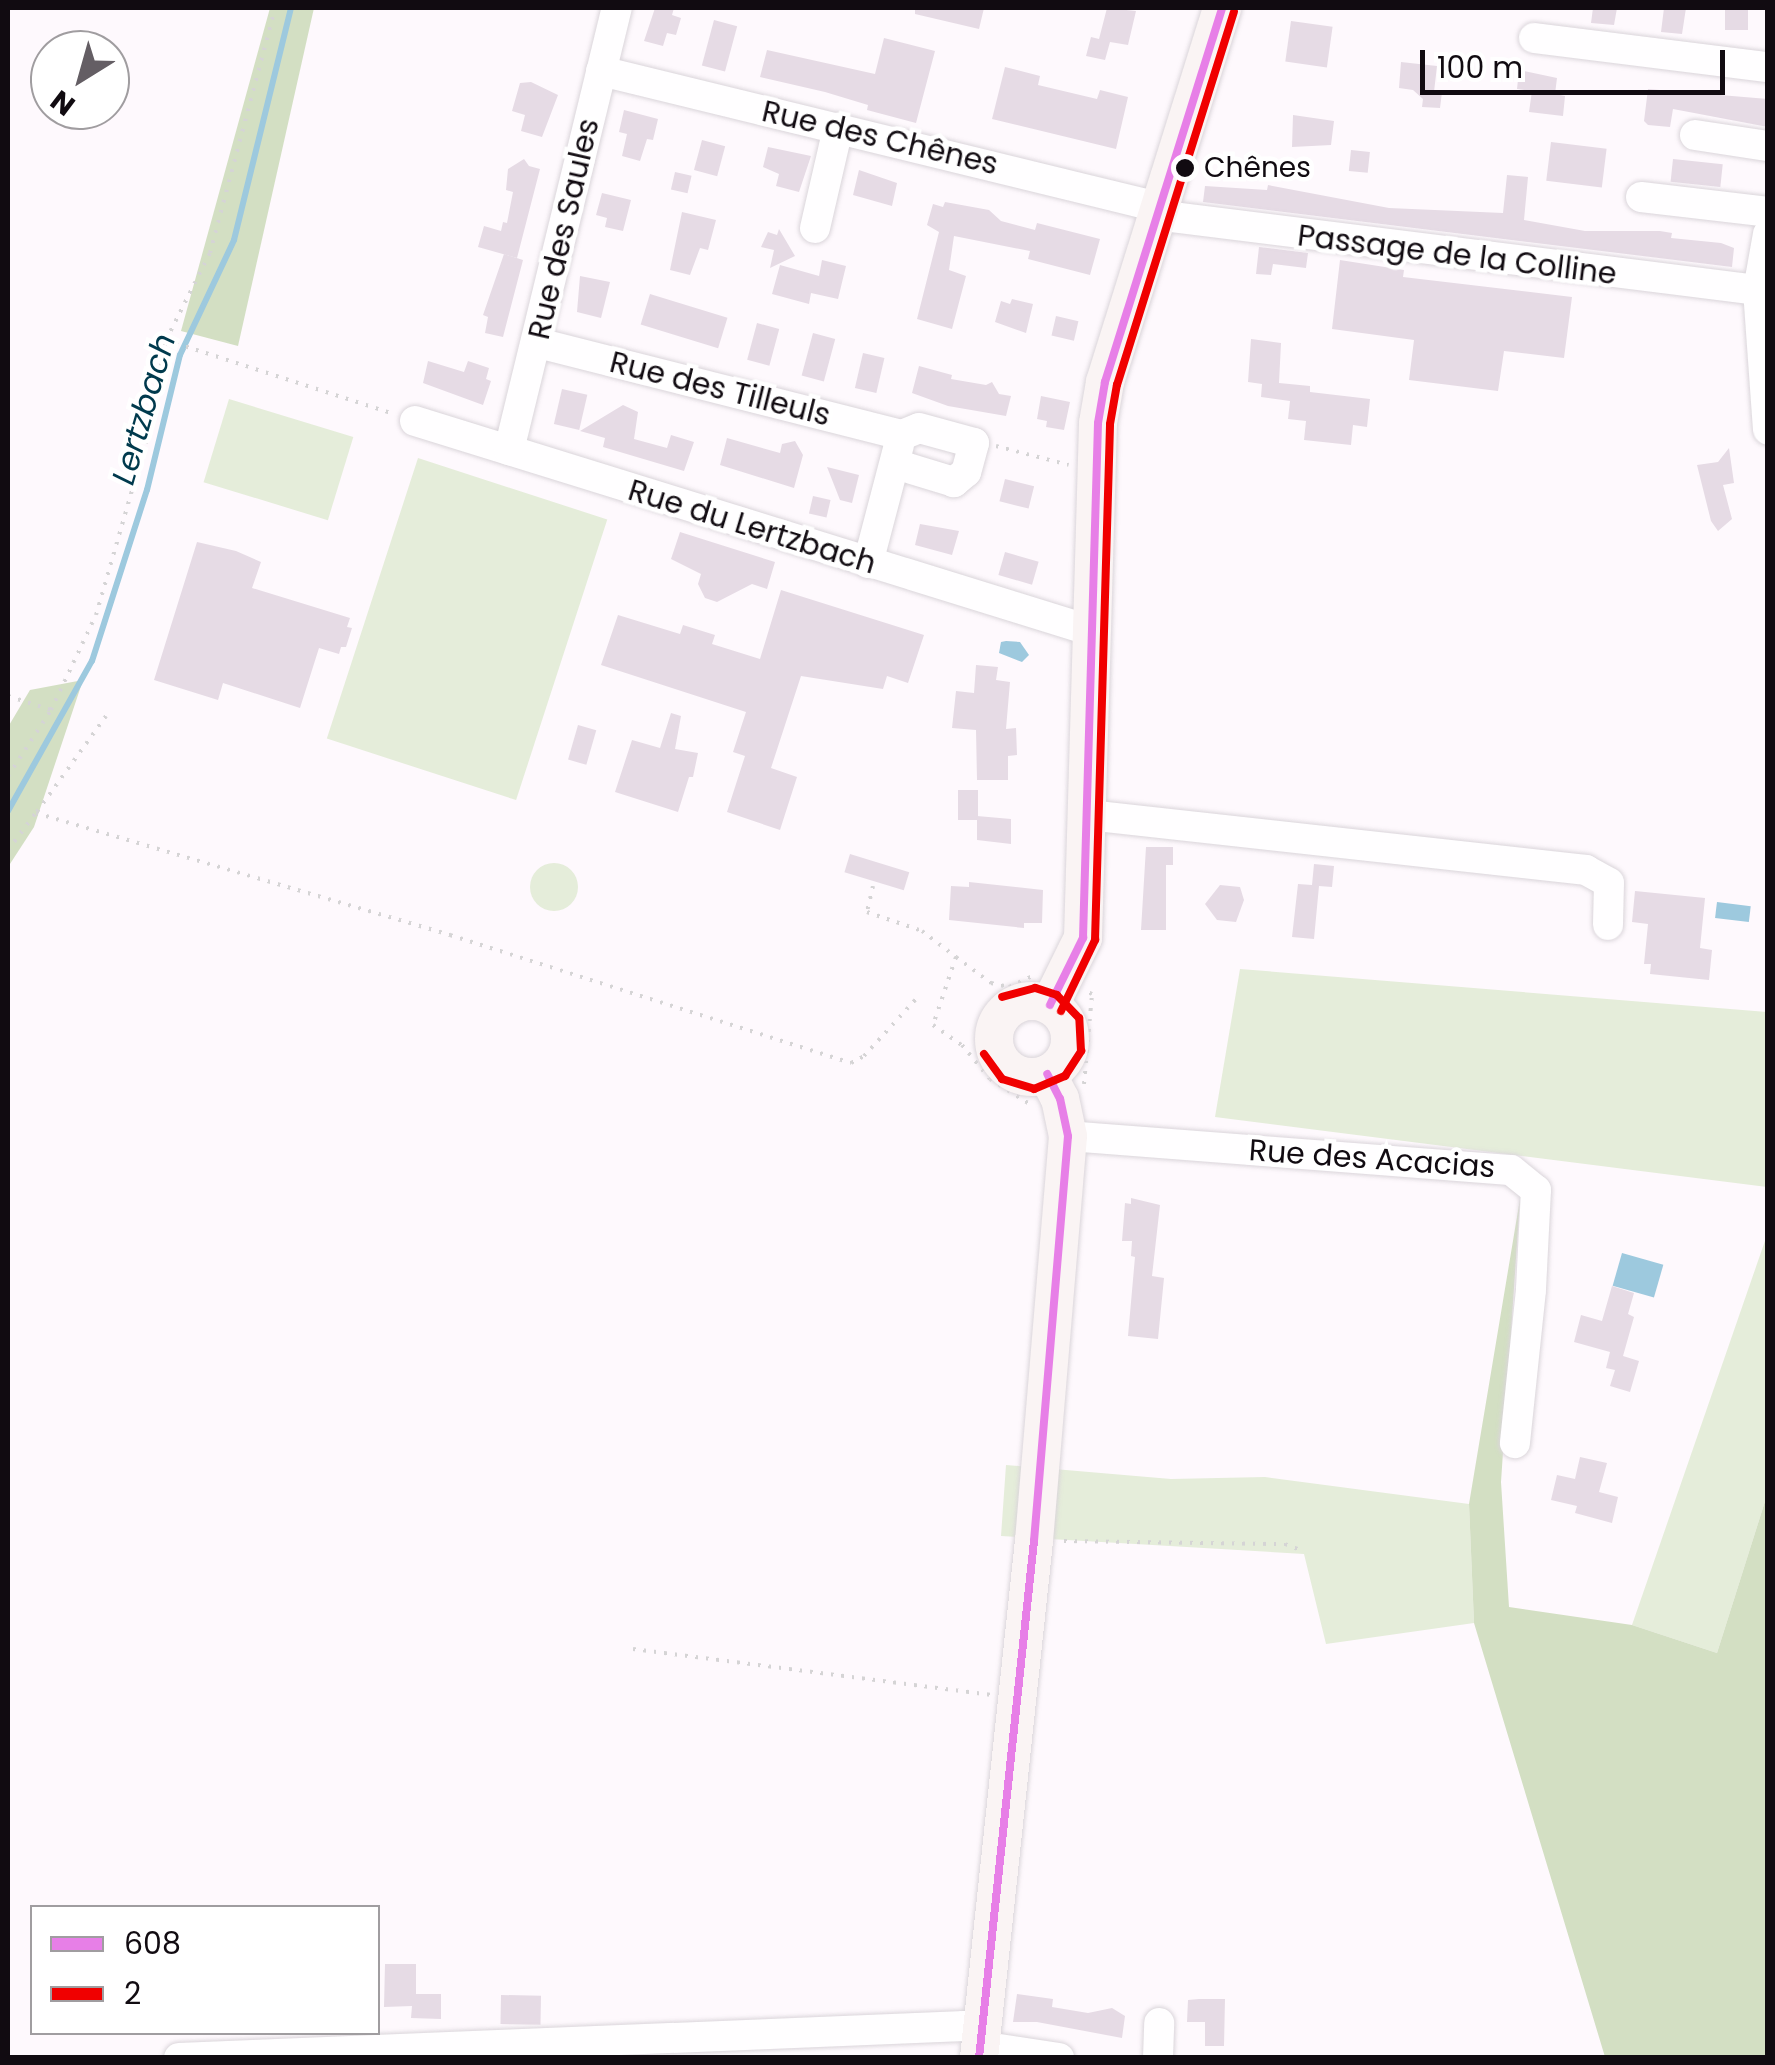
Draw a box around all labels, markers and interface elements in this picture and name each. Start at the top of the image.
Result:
north arrow [30,30,130,130]
scale bar [1425,30,1730,92]
text: 100 m [1437,46,1523,89]
text: N [43,81,83,125]
street label: Rue des Chênes [759,93,1001,183]
street label: Rue des Saules [521,115,607,343]
place label: Chênes [1204,151,1311,185]
marker: Chênes [1175,158,1195,178]
street label: Passage de la Colline [1296,218,1618,292]
water label: Lertzbach [104,329,184,489]
street label: Rue des Tilleuls [606,344,834,434]
street label: Rue du Lertzbach [624,472,880,582]
street label: Rue des Acacias [1248,1132,1496,1186]
legend [30,1905,380,2035]
text: 608 [124,1922,181,1965]
text: 2 [124,1972,141,2015]

